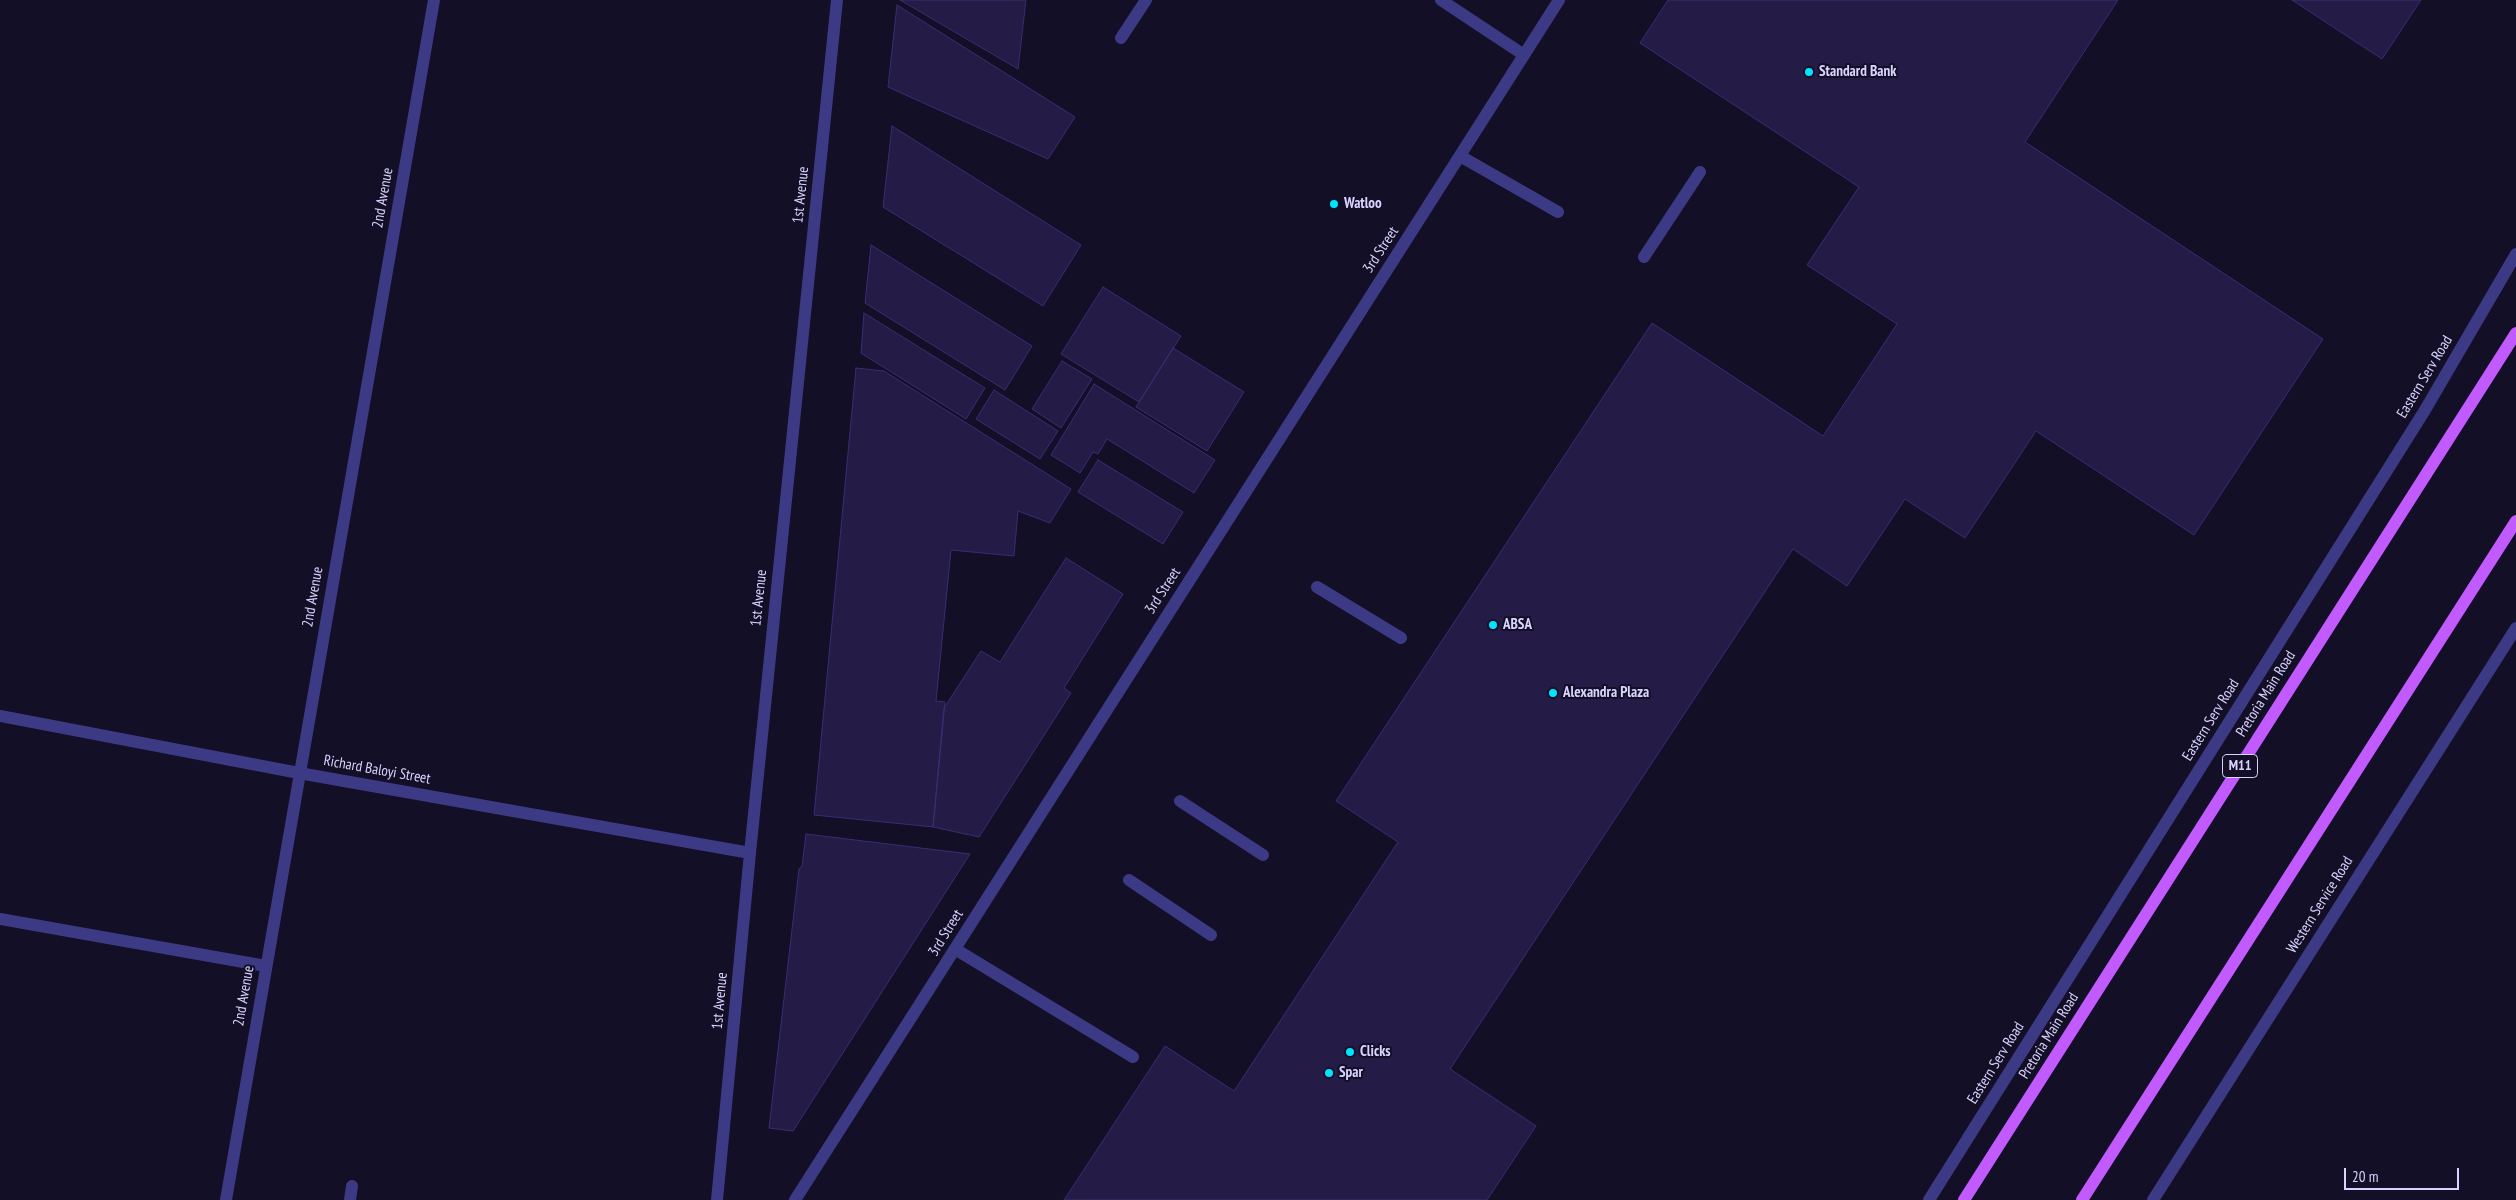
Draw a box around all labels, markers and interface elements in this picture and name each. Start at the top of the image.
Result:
place label: Standard Bank [1819,63,1896,81]
marker: Standard Bank [1803,66,1815,78]
street label: 2nd Avenue [369,166,397,230]
street label: 1st Avenue [789,166,813,224]
place label: Watloo [1344,195,1382,213]
marker: Watloo [1328,198,1340,210]
street label: 3rd Street [1359,223,1403,277]
street label: Eastern Serv Road [2393,333,2457,421]
street label: 3rd Street [1141,564,1185,618]
street label: 2nd Avenue [299,565,327,629]
street label: 1st Avenue [747,569,771,627]
place label: ABSA [1503,616,1532,634]
marker: ABSA [1487,619,1499,631]
street label: Pretoria Main Road [2232,648,2300,740]
street label: Eastern Serv Road [2179,676,2243,764]
place label: Alexandra Plaza [1563,684,1649,702]
marker: Alexandra Plaza [1547,687,1559,699]
street label: Richard Baloyi Street [322,752,432,788]
road number: M11 [2222,754,2258,778]
street label: Western Service Road [2283,853,2357,957]
street label: 3rd Street [925,906,967,960]
street label: 2nd Avenue [230,964,258,1028]
street label: 1st Avenue [709,972,731,1030]
street label: Pretoria Main Road [2015,990,2083,1082]
street label: Eastern Serv Road [1964,1019,2028,1107]
place label: Clicks [1360,1043,1391,1061]
marker: Clicks [1344,1046,1356,1058]
place label: Spar [1339,1064,1363,1082]
marker: Spar [1323,1067,1335,1079]
scale bar [2346,1158,2461,1190]
text: 20 m [2352,1167,2378,1186]

